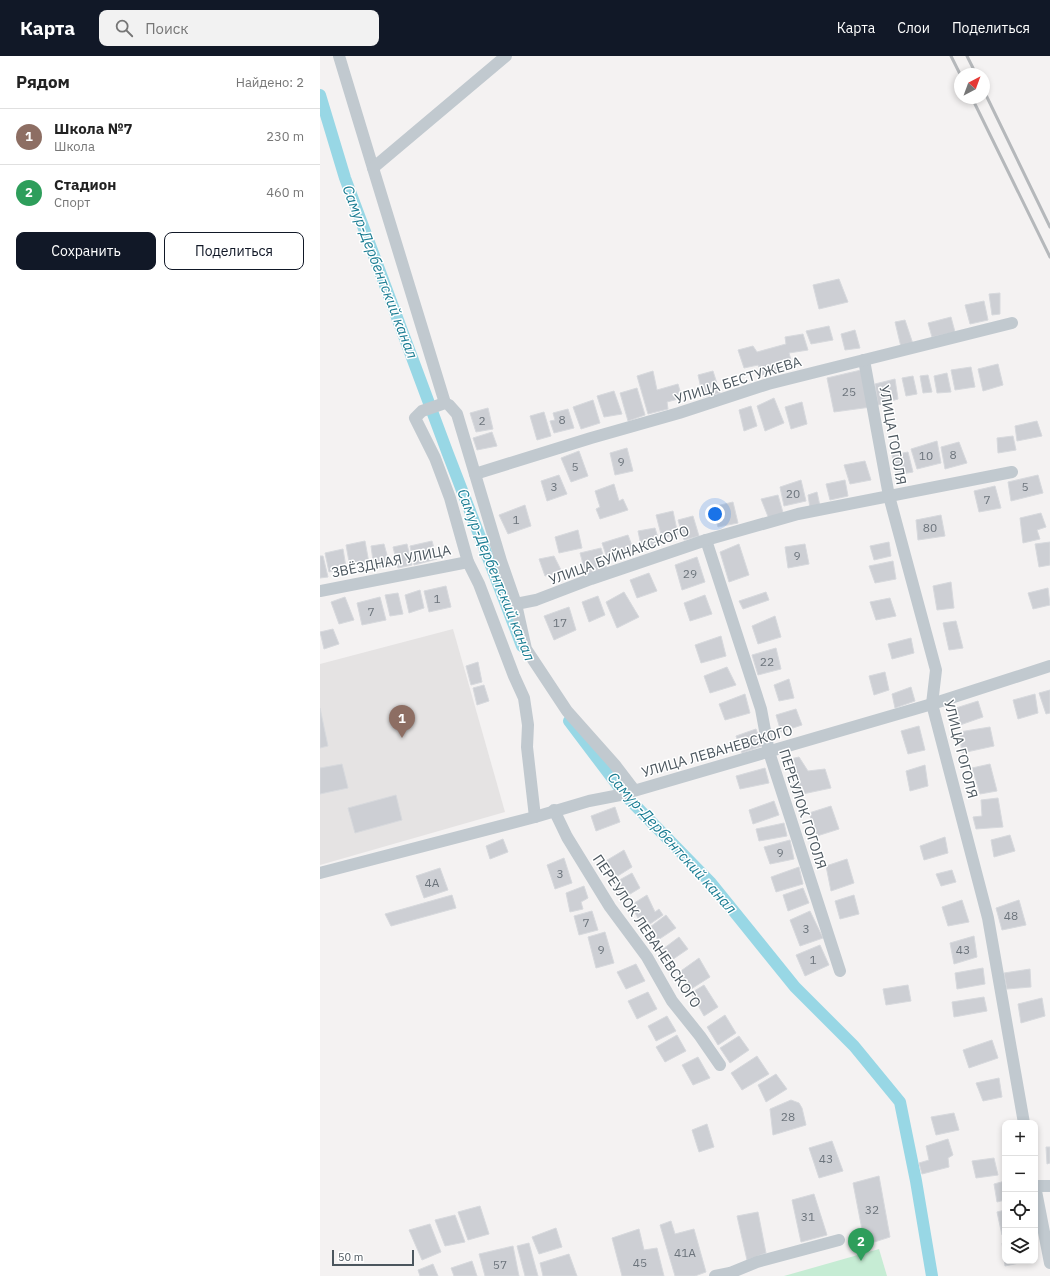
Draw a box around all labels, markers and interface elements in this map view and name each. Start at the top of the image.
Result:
search box [99,10,379,46]
text: Карта [20,16,75,40]
icon: search [113,17,135,39]
text: Поиск [145,19,189,38]
text: Карта [837,19,875,37]
text: Слои [897,19,930,37]
text: Поделиться [952,19,1030,37]
north arrow [954,68,990,104]
text: Рядом [16,71,70,93]
text: Найдено: 2 [236,74,304,91]
text: Школа №7 [54,119,133,138]
text: 1 [25,128,33,145]
text: 230 m [266,128,304,145]
text: Школа [54,138,95,155]
text: Стадион [54,175,116,194]
water label: Самур-Дербентский канал [339,182,422,361]
text: 2 [25,184,33,201]
text: 460 m [266,184,304,201]
text: Спорт [54,194,90,211]
button: Сохранить [16,232,156,270]
button: Поделиться [164,232,304,270]
street label: УЛИЦА БЕСТУЖЕВА [672,352,804,408]
house number: 25 [842,384,856,399]
street label: УЛИЦА ГОГОЛЯ [875,384,911,486]
house number: 8 [558,412,566,427]
house number: 2 [478,413,486,428]
house number: 8 [949,447,957,462]
house number: 10 [919,448,933,463]
house number: 9 [617,454,625,469]
house number: 5 [571,459,579,474]
house number: 3 [550,479,558,494]
house number: 5 [1021,479,1029,494]
water label: Самур-Дербентский канал [453,486,540,664]
house number: 20 [786,486,800,501]
house number: 7 [983,492,991,507]
your location [705,504,725,524]
house number: 1 [512,512,520,527]
street label: УЛИЦА БУЙНАКСКОГО [546,520,692,589]
house number: 80 [923,520,937,535]
street label: ЗВЁЗДНАЯ УЛИЦА [330,541,452,581]
house number: 9 [793,548,801,563]
house number: 29 [683,566,697,581]
house number: 1 [433,591,441,606]
house number: 7 [367,604,375,619]
house number: 17 [553,615,567,630]
house number: 22 [760,654,774,669]
street label: УЛИЦА ГОГОЛЯ [940,698,982,800]
pin: 1 [389,705,415,738]
street label: УЛИЦА ЛЕВАНЕВСКОГО [639,721,795,781]
street label: ПЕРЕУЛОК ГОГОЛЯ [775,747,831,871]
water label: Самур-Дербентский канал [604,768,741,917]
house number: 9 [776,845,784,860]
street label: ПЕРЕУЛОК ЛЕВАНЕВСКОГО [589,851,705,1011]
house number: 3 [556,866,564,881]
house number: 4А [425,875,440,890]
house number: 48 [1004,908,1018,923]
house number: 7 [582,915,590,930]
house number: 3 [802,921,810,936]
house number: 9 [597,942,605,957]
house number: 43 [956,942,970,957]
house number: 1 [809,952,817,967]
house number: 28 [781,1109,795,1124]
map controls [1002,1120,1038,1264]
button: + [1002,1120,1038,1156]
house number: 43 [819,1151,833,1166]
button: − [1002,1156,1038,1192]
button: locate [1002,1192,1038,1228]
house number: 32 [865,1202,879,1217]
house number: 31 [801,1209,815,1224]
pin: 2 [848,1228,874,1261]
button: layers [1002,1228,1038,1264]
house number: 41А [674,1245,696,1260]
scale bar [332,1248,414,1267]
text: 50 m [338,1250,363,1264]
house number: 45 [633,1255,647,1270]
house number: 57 [493,1257,507,1272]

